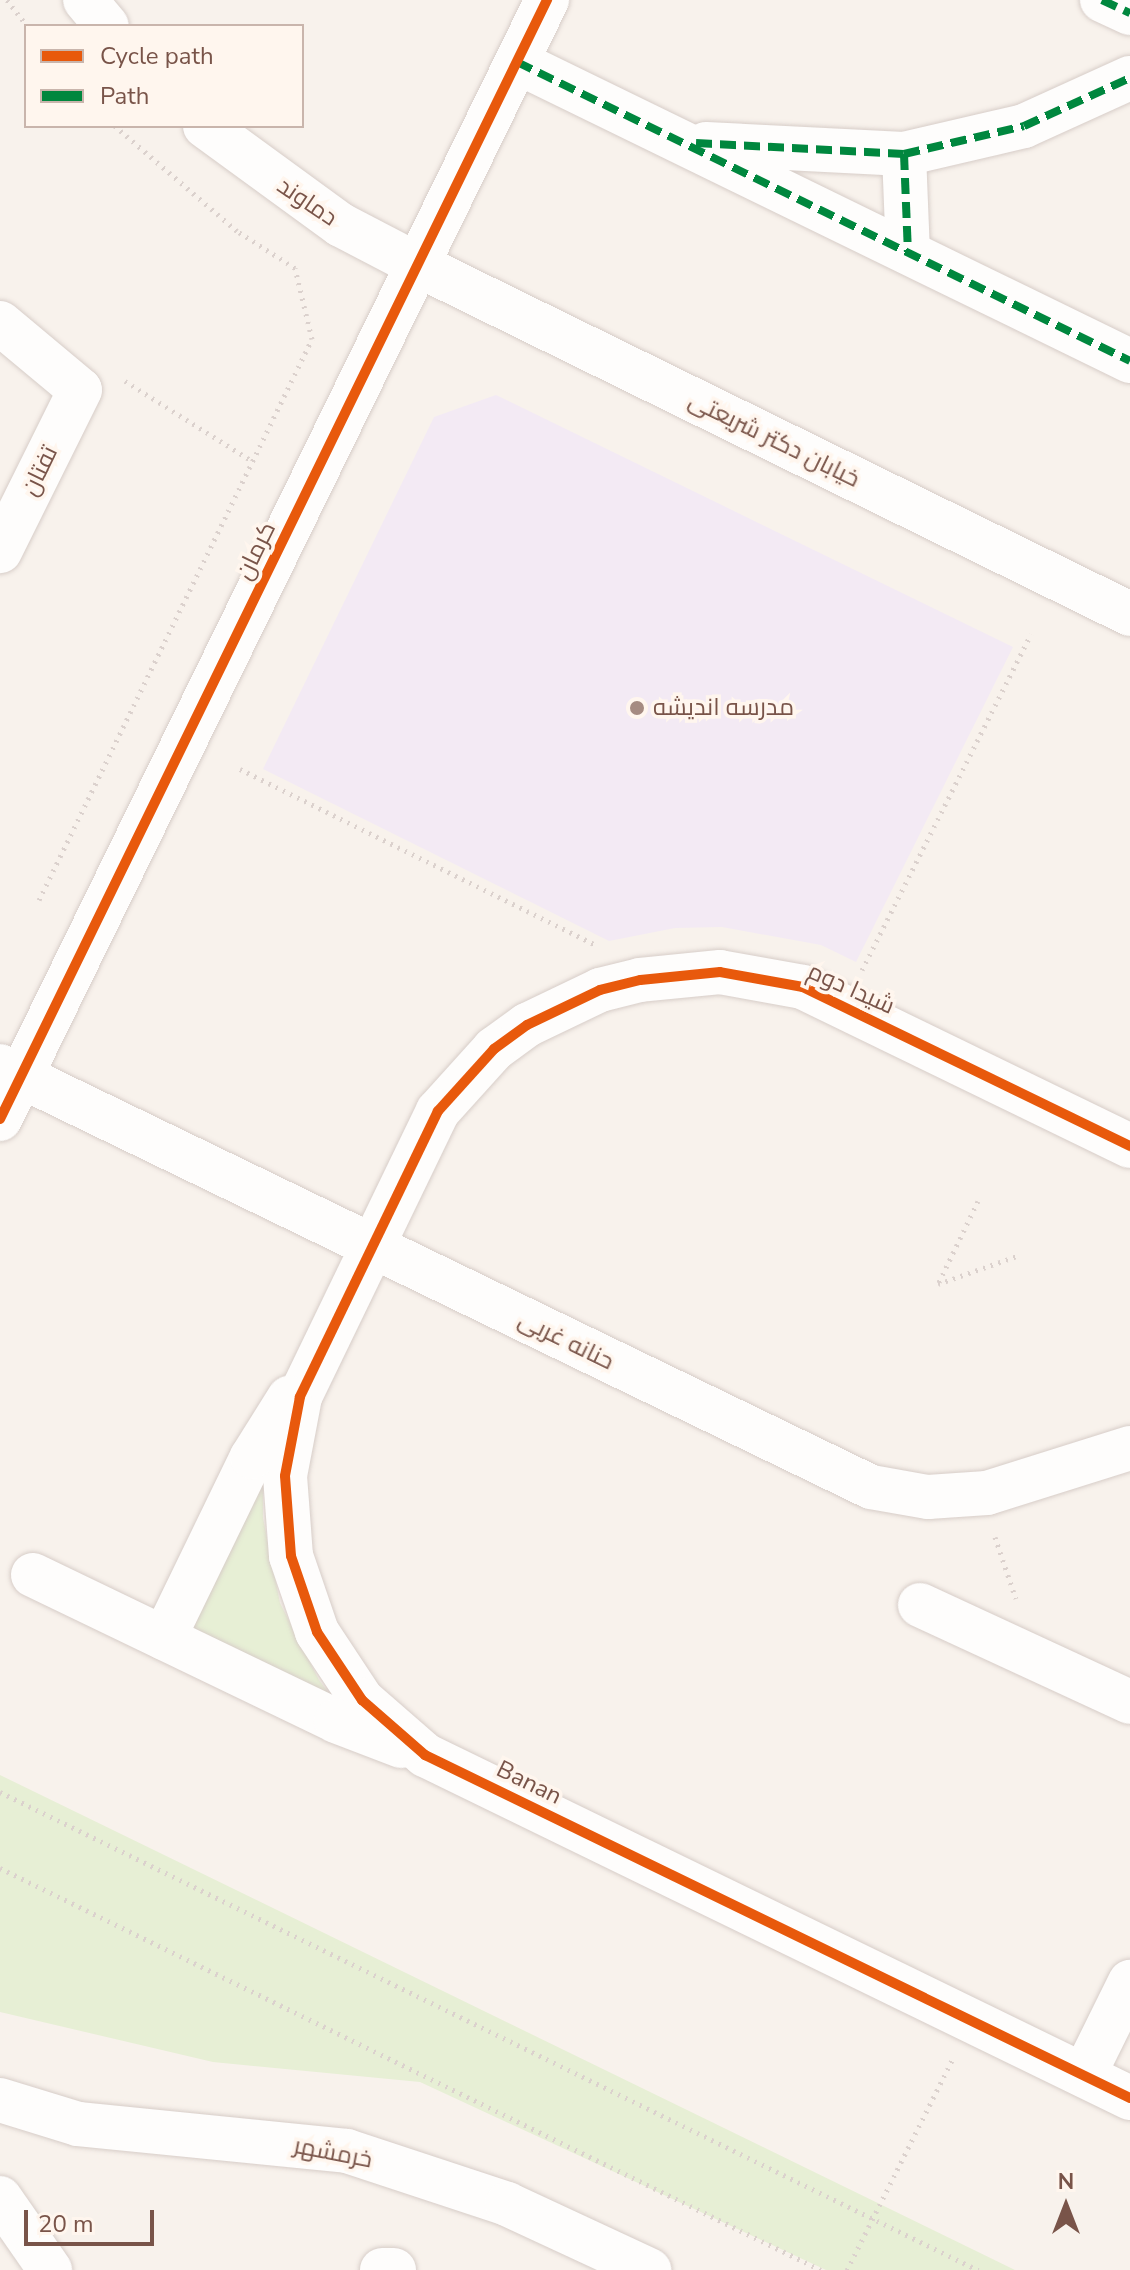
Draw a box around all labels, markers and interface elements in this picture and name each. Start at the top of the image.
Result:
legend [24,24,304,128]
text: Cycle path [100,40,214,72]
text: Path [100,80,149,112]
street label: دماوند [271,171,343,233]
street label: خیابان دکتر شریعتی [684,386,864,494]
street label: تفتان [16,441,64,501]
street label: کرمان [230,517,282,585]
place label: مدرسه اندیشه [653,694,794,722]
marker: مدرسه اندیشه [628,699,646,717]
street label: شیدا دوم [803,957,899,1021]
street label: حنانه غربی [513,1305,619,1377]
street label: Banan [492,1755,566,1811]
street label: خرمشهر [291,2131,375,2175]
north arrow [1026,2166,1106,2246]
text: N [1058,2167,1074,2197]
scale bar [28,2194,158,2244]
text: 20 m [38,2208,94,2240]

